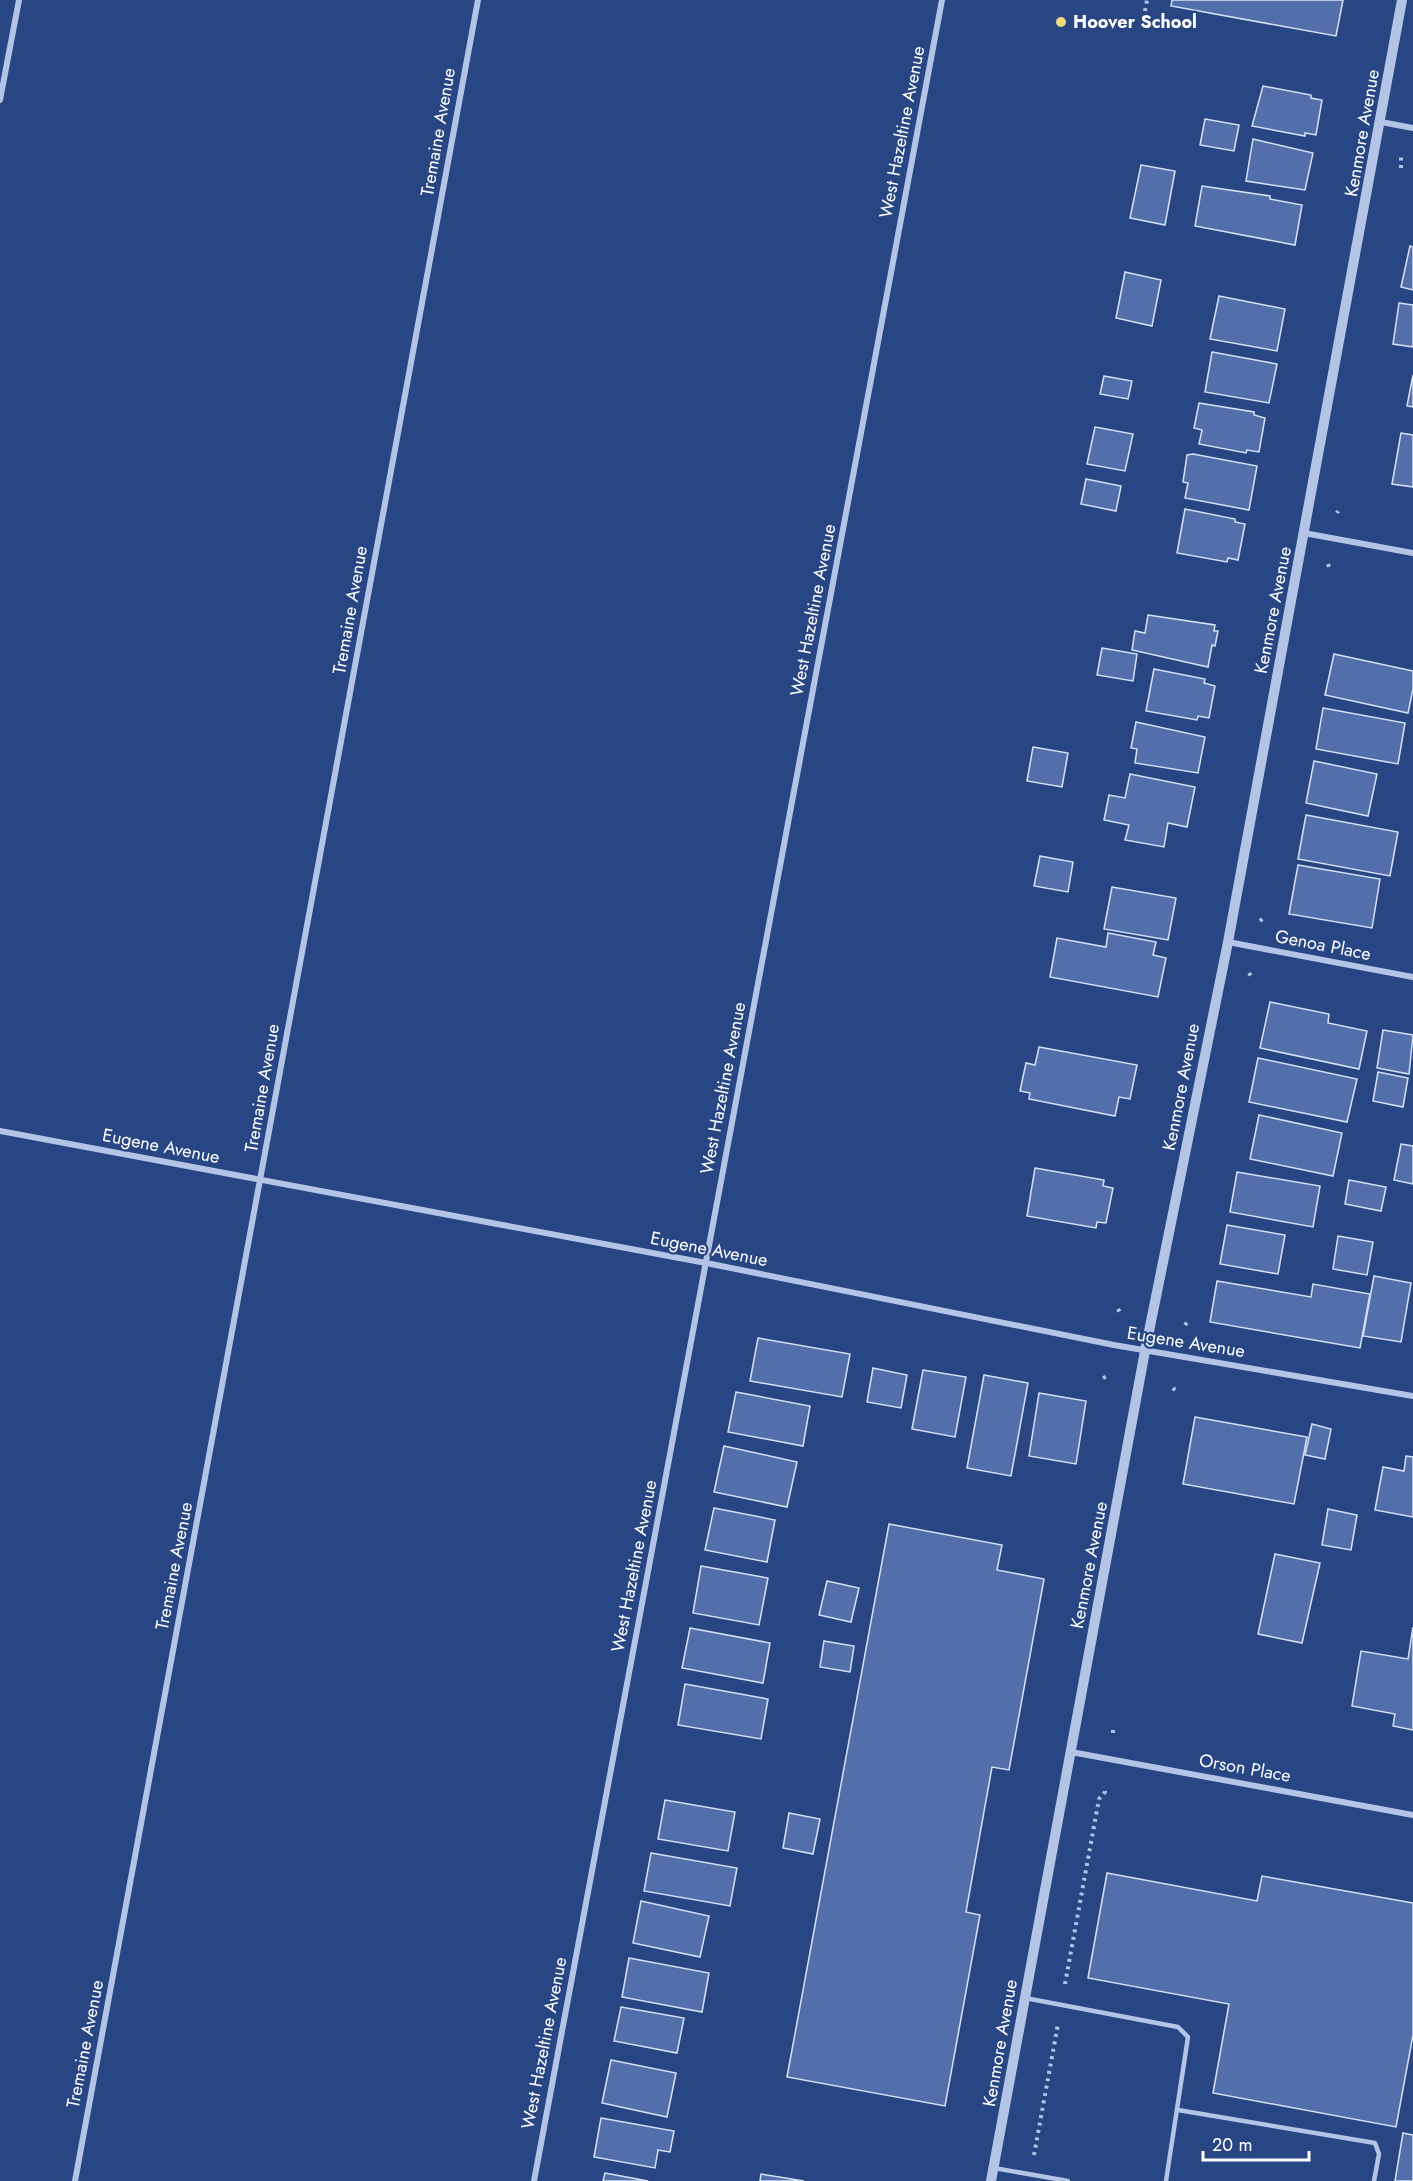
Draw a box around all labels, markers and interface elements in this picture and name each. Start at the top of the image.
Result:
place label: Hoover School [1073,9,1197,35]
marker: Hoover School [1054,15,1068,29]
street label: West Hazeltine Avenue [873,44,931,220]
street label: Tremaine Avenue [414,66,462,198]
street label: Kenmore Avenue [1338,67,1386,199]
street label: West Hazeltine Avenue [784,522,842,698]
street label: Tremaine Avenue [326,544,374,676]
street label: Kenmore Avenue [1248,544,1298,676]
street label: Genoa Place [1273,923,1373,967]
street label: West Hazeltine Avenue [694,1000,752,1176]
street label: Kenmore Avenue [1156,1021,1206,1153]
street label: Tremaine Avenue [238,1022,286,1154]
street label: Eugene Avenue [100,1122,222,1170]
street label: Eugene Avenue [648,1225,770,1273]
street label: Eugene Avenue [1125,1320,1247,1364]
street label: West Hazeltine Avenue [605,1478,663,1654]
street label: Kenmore Avenue [1064,1499,1114,1631]
street label: Tremaine Avenue [149,1500,199,1632]
street label: Orson Place [1197,1747,1293,1789]
street label: West Hazeltine Avenue [515,1955,573,2131]
street label: Kenmore Avenue [976,1977,1024,2109]
street label: Tremaine Avenue [60,1978,110,2110]
scale bar [1203,2124,1310,2162]
text: 20 m [1212,2132,1252,2158]

